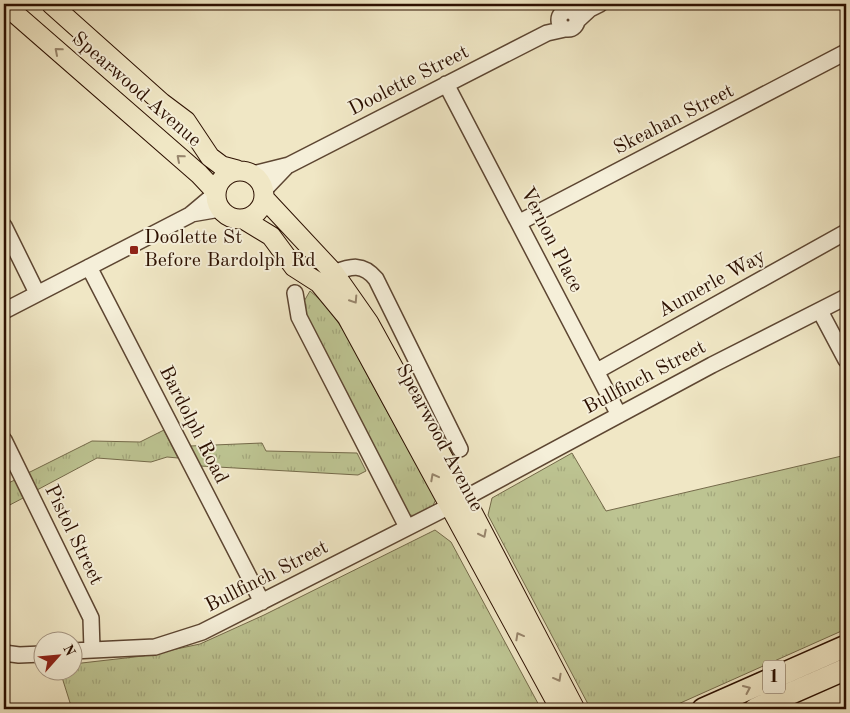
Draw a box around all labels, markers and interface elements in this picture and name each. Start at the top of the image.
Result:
street label: Spearwood Avenue [68,29,204,151]
street label: Doolette Street [346,42,472,120]
one-way arrow [54,48,63,57]
street label: Skeahan Street [611,81,737,159]
one-way arrow [177,155,186,164]
street label: Vernon Place [516,184,586,296]
place label: Doolette St Before Bardolph Rd [144,228,316,271]
marker: Doolette St Before Bardolph Rd [128,244,140,256]
street label: Aumerle Way [655,246,769,322]
one-way arrow [348,294,357,304]
street label: Bullfinch Street [581,338,709,418]
street label: Spearwood Avenue [392,361,486,515]
street label: Bardolph Road [155,363,231,487]
one-way arrow [431,474,441,483]
street label: Pistol Street [40,482,106,588]
one-way arrow [477,529,487,538]
street label: Bullfinch Street [202,537,332,617]
north arrow [32,630,82,680]
one-way arrow [515,633,525,642]
text: N [60,643,77,659]
road number: 1 [763,660,785,694]
one-way arrow [552,673,562,682]
one-way arrow [742,685,751,696]

